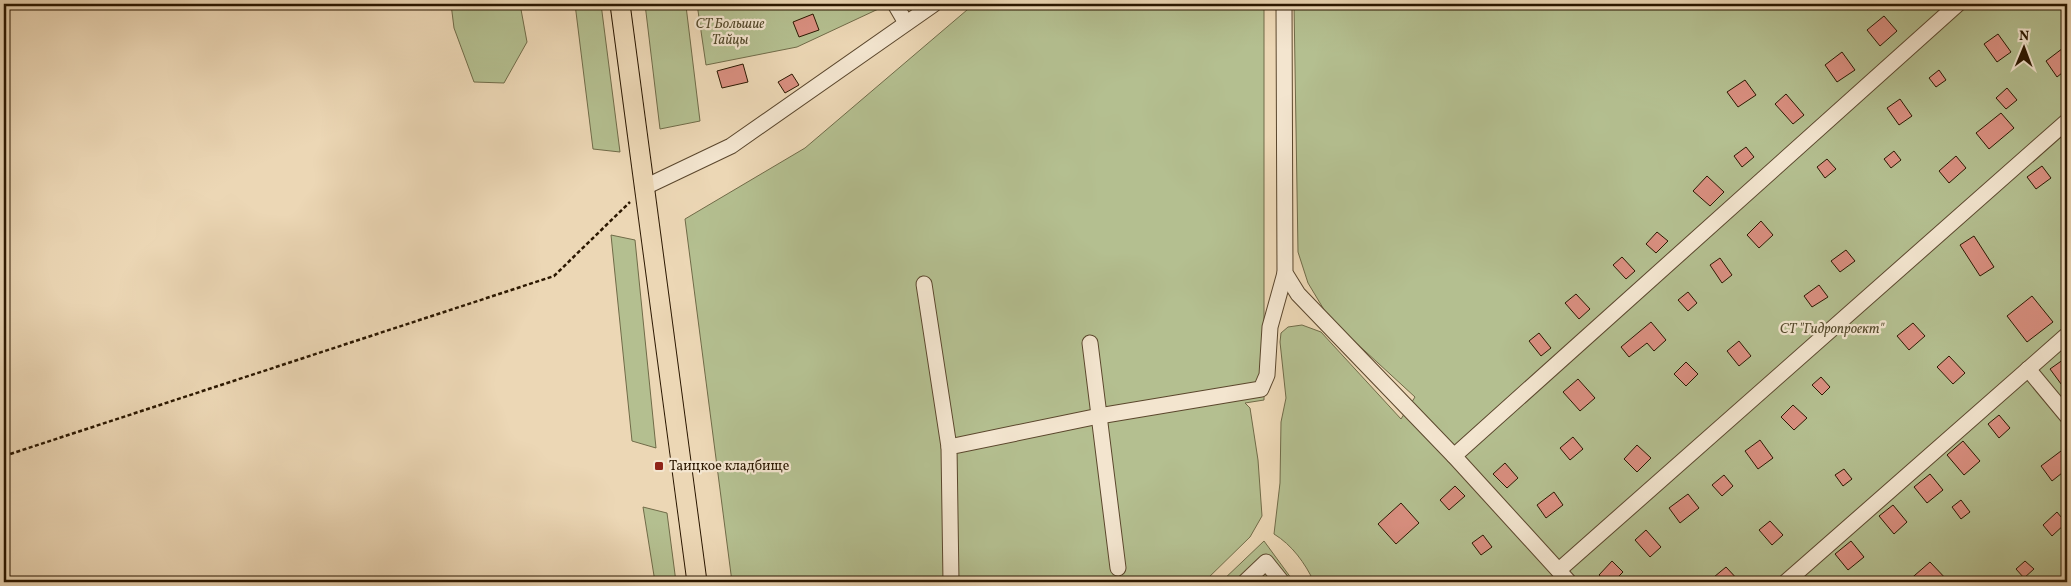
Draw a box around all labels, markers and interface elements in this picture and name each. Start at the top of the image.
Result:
park label: СТ Большие Тайцы [696,15,764,50]
north arrow [1998,22,2048,72]
text: N [2019,27,2029,46]
park label: СТ "Гидропроект" [1780,320,1885,339]
place label: Таицкое кладбище [669,457,790,476]
marker: Таицкое кладбище [653,460,665,472]

